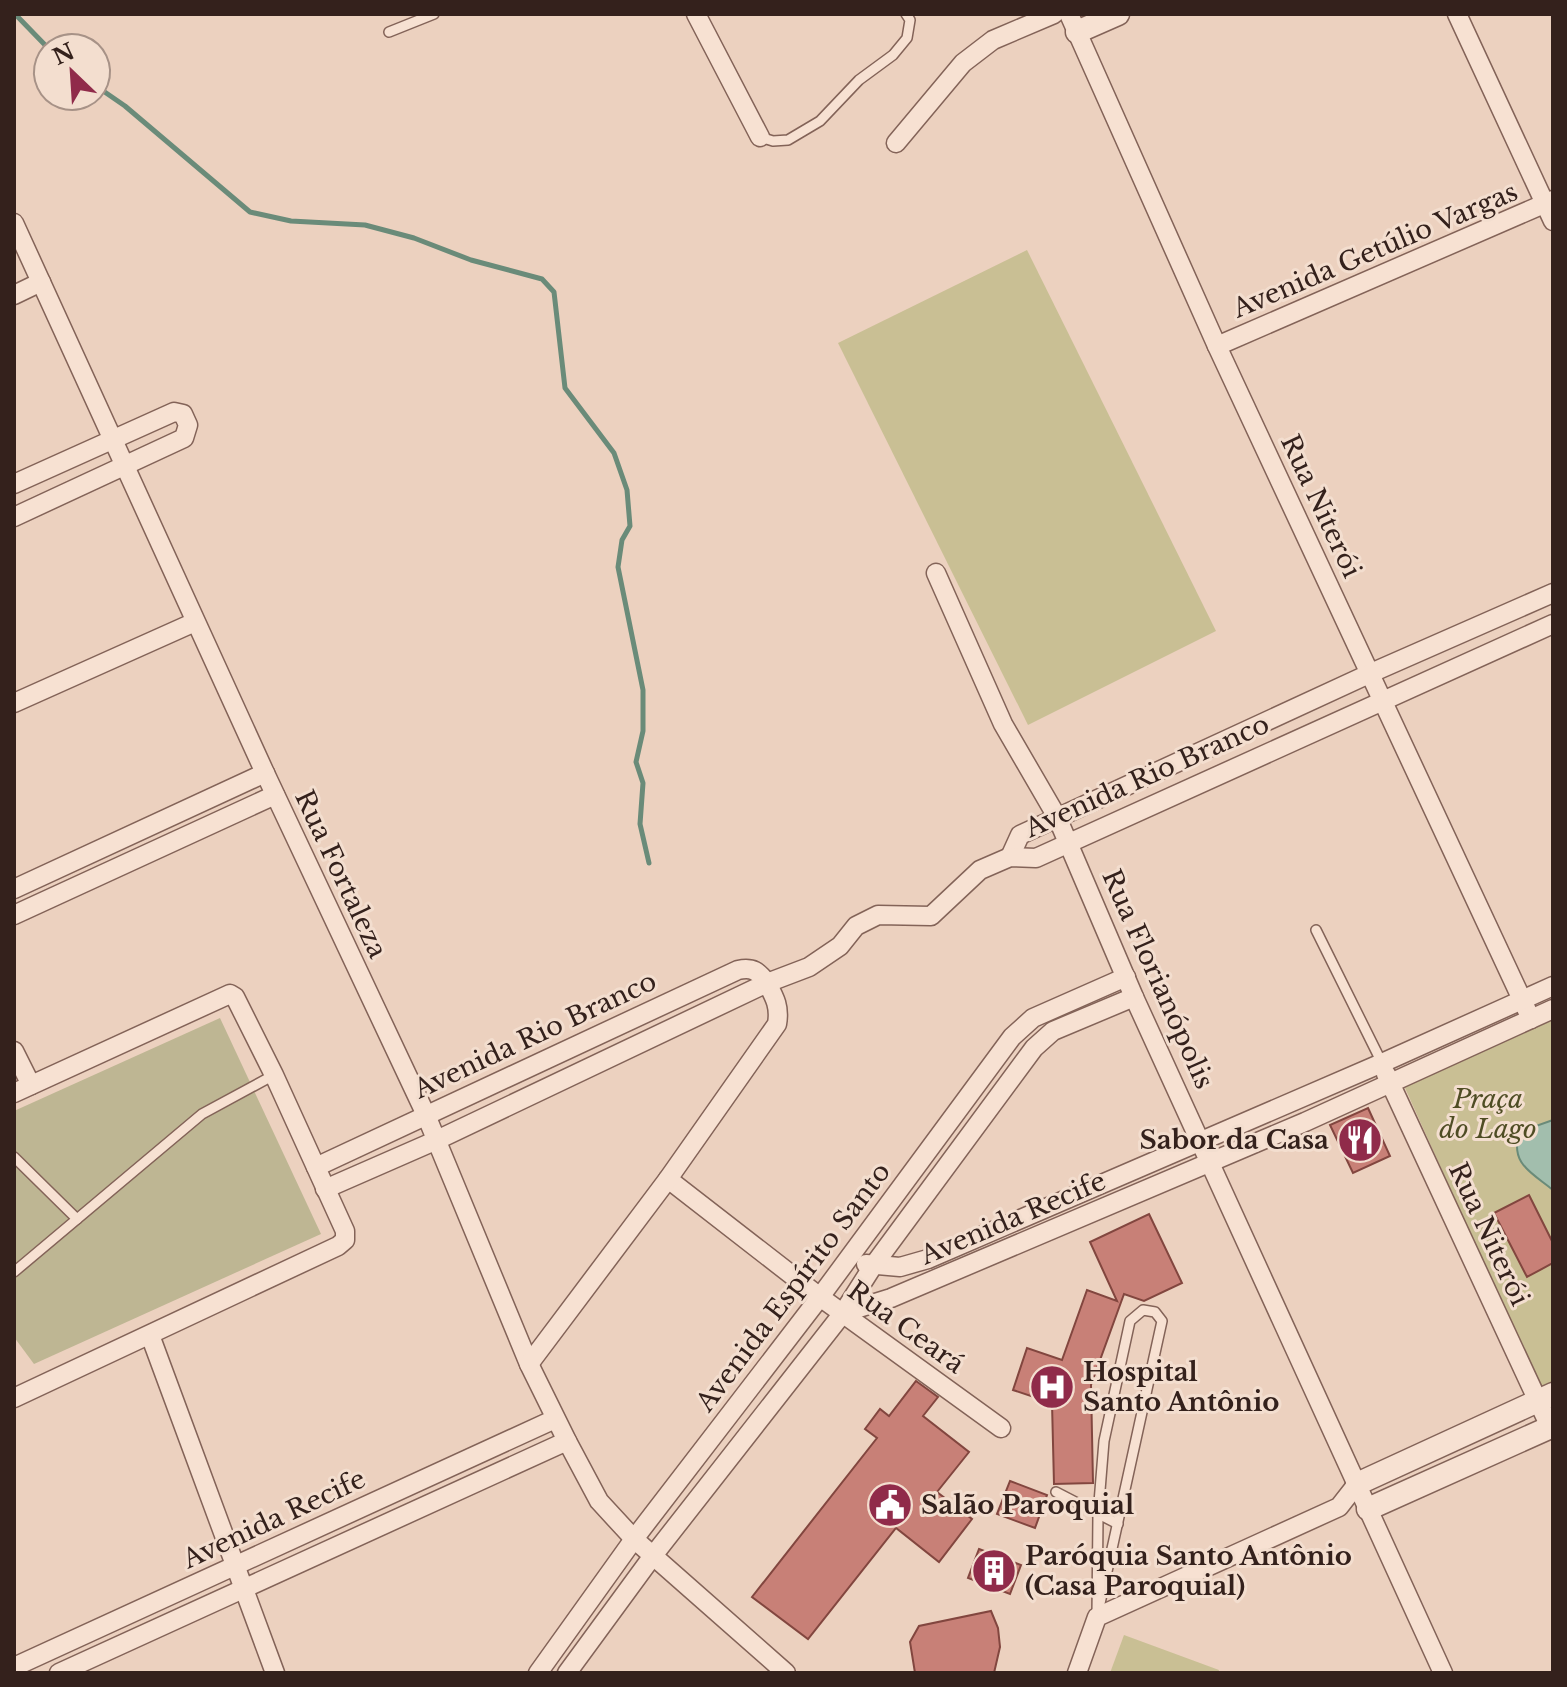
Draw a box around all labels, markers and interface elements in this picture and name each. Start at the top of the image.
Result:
north arrow [32,32,112,112]
text: N [49,38,79,71]
street label: Avenida Getúlio Vargas [1227,175,1522,325]
street label: Rua Niterói [1274,429,1368,583]
street label: Avenida Rio Branco [1019,708,1274,845]
street label: Rua Fortaleza [288,785,394,964]
street label: Rua Florianópolis [1095,864,1221,1094]
street label: Avenida Rio Branco [408,965,661,1106]
park label: Praça do Lago [1439,1083,1537,1145]
restaurant icon: Sabor da Casa [1336,1116,1384,1164]
place label: Sabor da Casa [1140,1124,1329,1156]
street label: Avenida Espírito Santo [688,1156,897,1419]
street label: Rua Niterói [1442,1157,1536,1311]
street label: Avenida Recife [915,1165,1110,1272]
street label: Rua Ceará [841,1274,971,1380]
place label: Hospital Santo Antônio [1083,1356,1280,1418]
hospital icon: Hospital Santo Antônio [1028,1363,1076,1411]
street label: Avenida Recife [177,1463,371,1576]
public building icon: Salão Paroquial [866,1481,914,1529]
place label: Salão Paroquial [921,1489,1134,1521]
place label: Paróquia Santo Antônio (Casa Paroquial) [1025,1540,1352,1602]
building icon: Paróquia Santo Antônio (Casa Paroquial) [970,1547,1018,1595]

